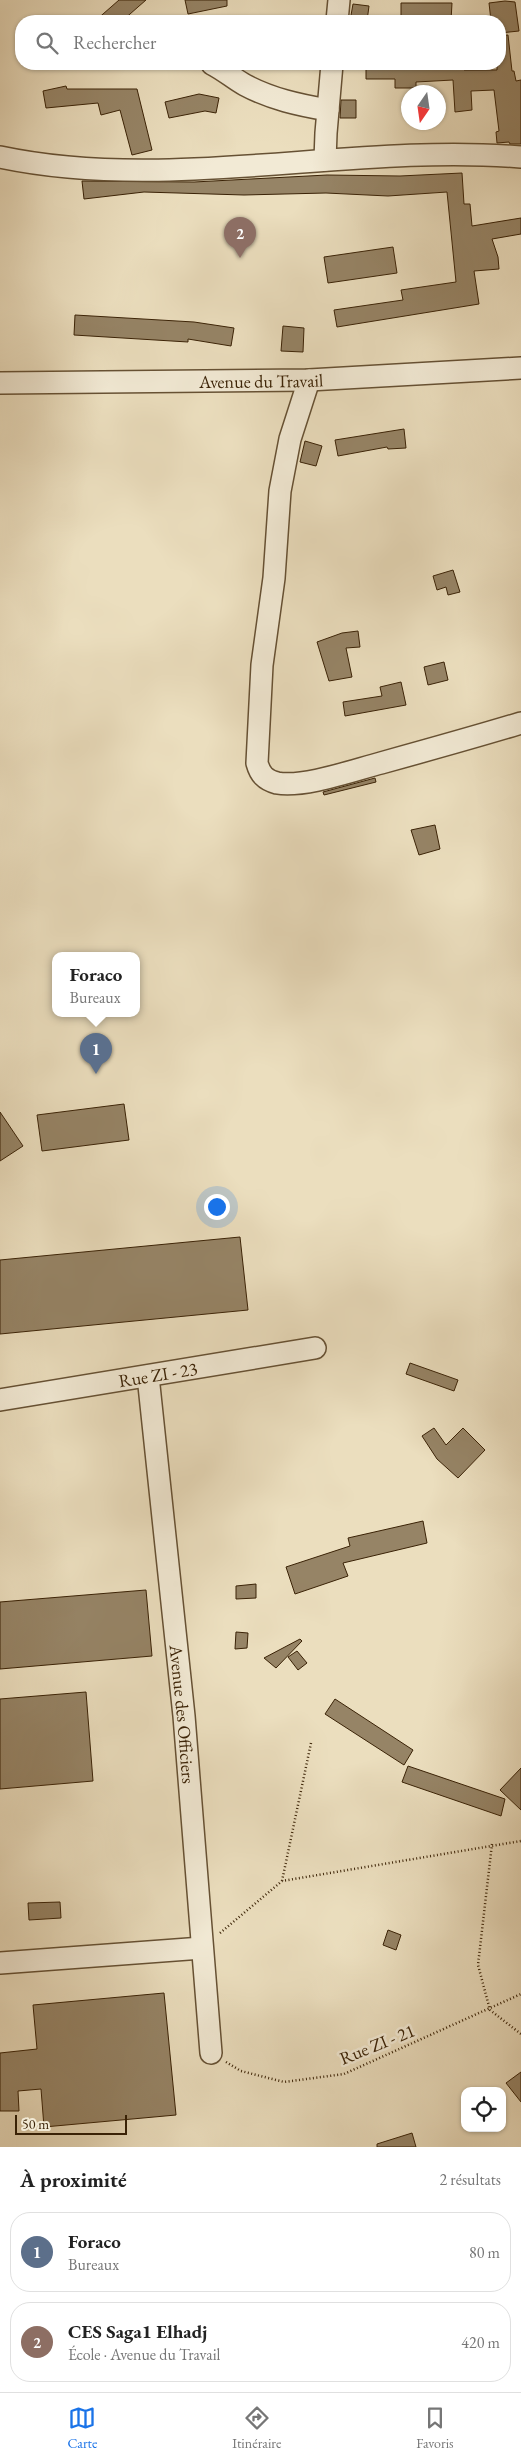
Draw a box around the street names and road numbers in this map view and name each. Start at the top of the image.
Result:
street label: Avenue du Travail [198,368,324,393]
street label: Rue ZI - 23 [117,1356,199,1392]
street label: Avenue des Officiers [165,1643,201,1785]
street label: Rue ZI - 21 [336,2018,418,2070]

